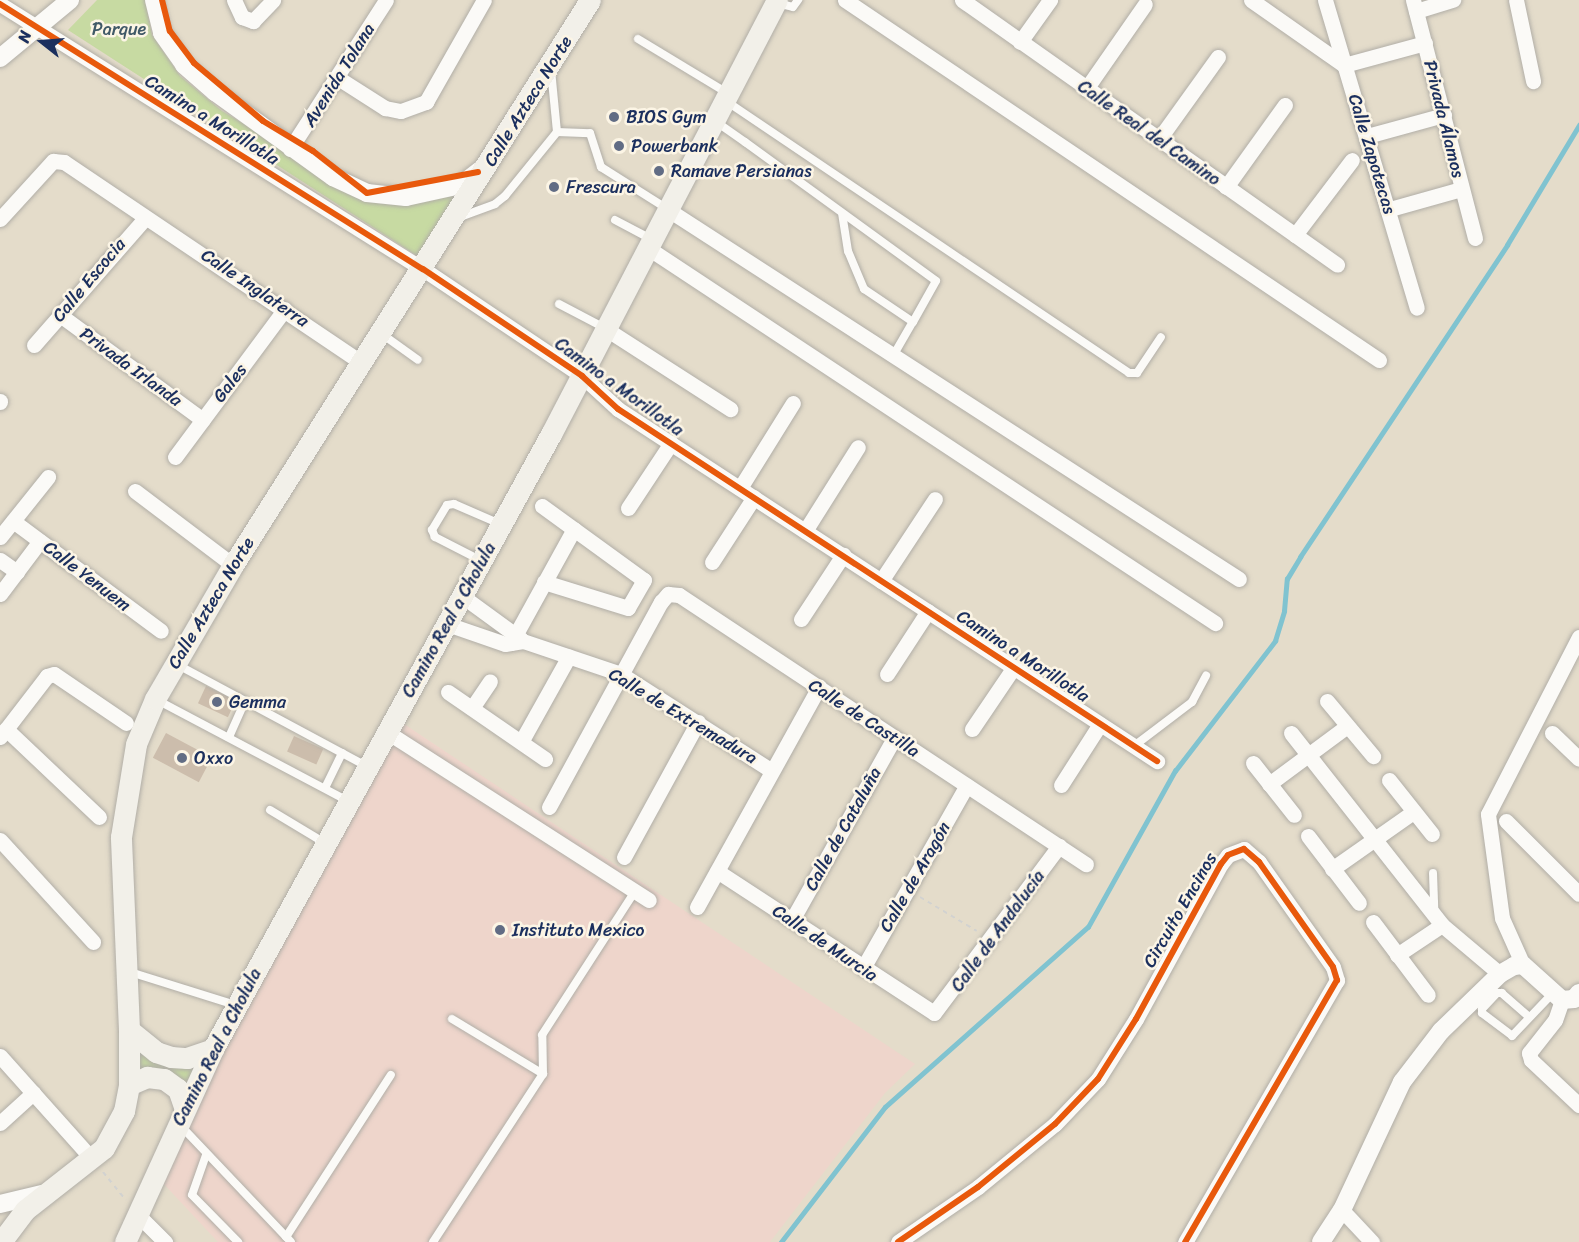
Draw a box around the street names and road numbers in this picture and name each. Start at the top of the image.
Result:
street label: Avenida Tolana [299,19,379,131]
street label: Calle Azteca Norte [479,31,577,171]
street label: Privada Álamos [1419,58,1469,180]
street label: Camino a Morillotla [141,70,283,170]
street label: Calle Real del Camino [1073,75,1225,191]
street label: Calle Zapotecas [1343,91,1401,217]
street label: Calle Escocia [47,233,131,327]
street label: Calle Inglaterra [197,244,313,332]
street label: Privada Irlanda [76,323,186,411]
street label: Camino a Morillotla [551,333,687,441]
street label: Gales [208,359,252,407]
street label: Calle Azteca Norte [163,533,259,673]
street label: Calle Yenuem [39,536,135,616]
street label: Camino Real a Cholula [397,539,501,701]
street label: Camino a Morillotla [953,605,1093,707]
street label: Calle de Extremadura [605,663,761,769]
street label: Calle de Castilla [804,674,924,762]
street label: Calle de Cataluña [800,763,886,895]
street label: Calle de Aragón [875,818,955,936]
street label: Circuito Encinos [1138,849,1222,971]
street label: Calle de Andalucía [946,866,1050,996]
street label: Calle de Murcia [768,900,882,986]
street label: Camino Real a Cholula [168,965,266,1129]

